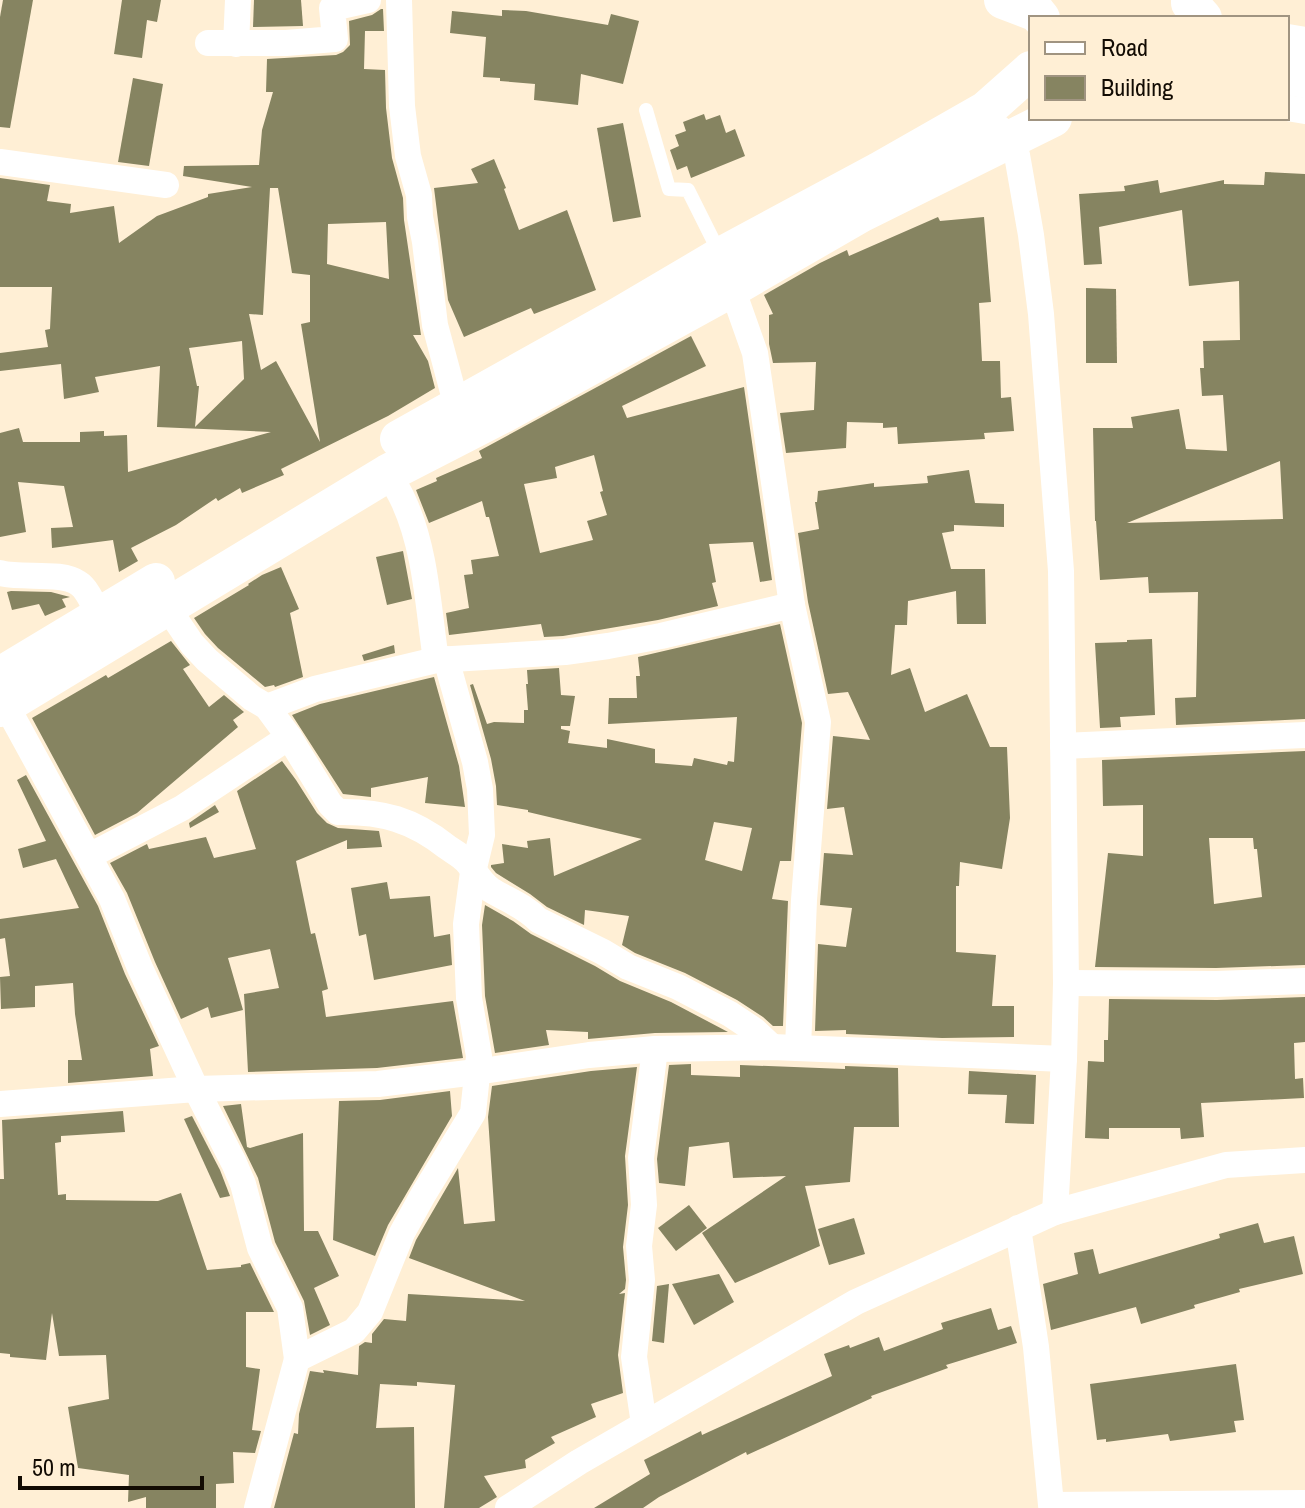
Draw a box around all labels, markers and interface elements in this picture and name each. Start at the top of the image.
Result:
legend [1029,16,1289,120]
text: Road [1101,31,1148,63]
text: Building [1101,71,1173,103]
scale bar [20,1440,202,1490]
text: 50 m [32,1451,76,1483]

